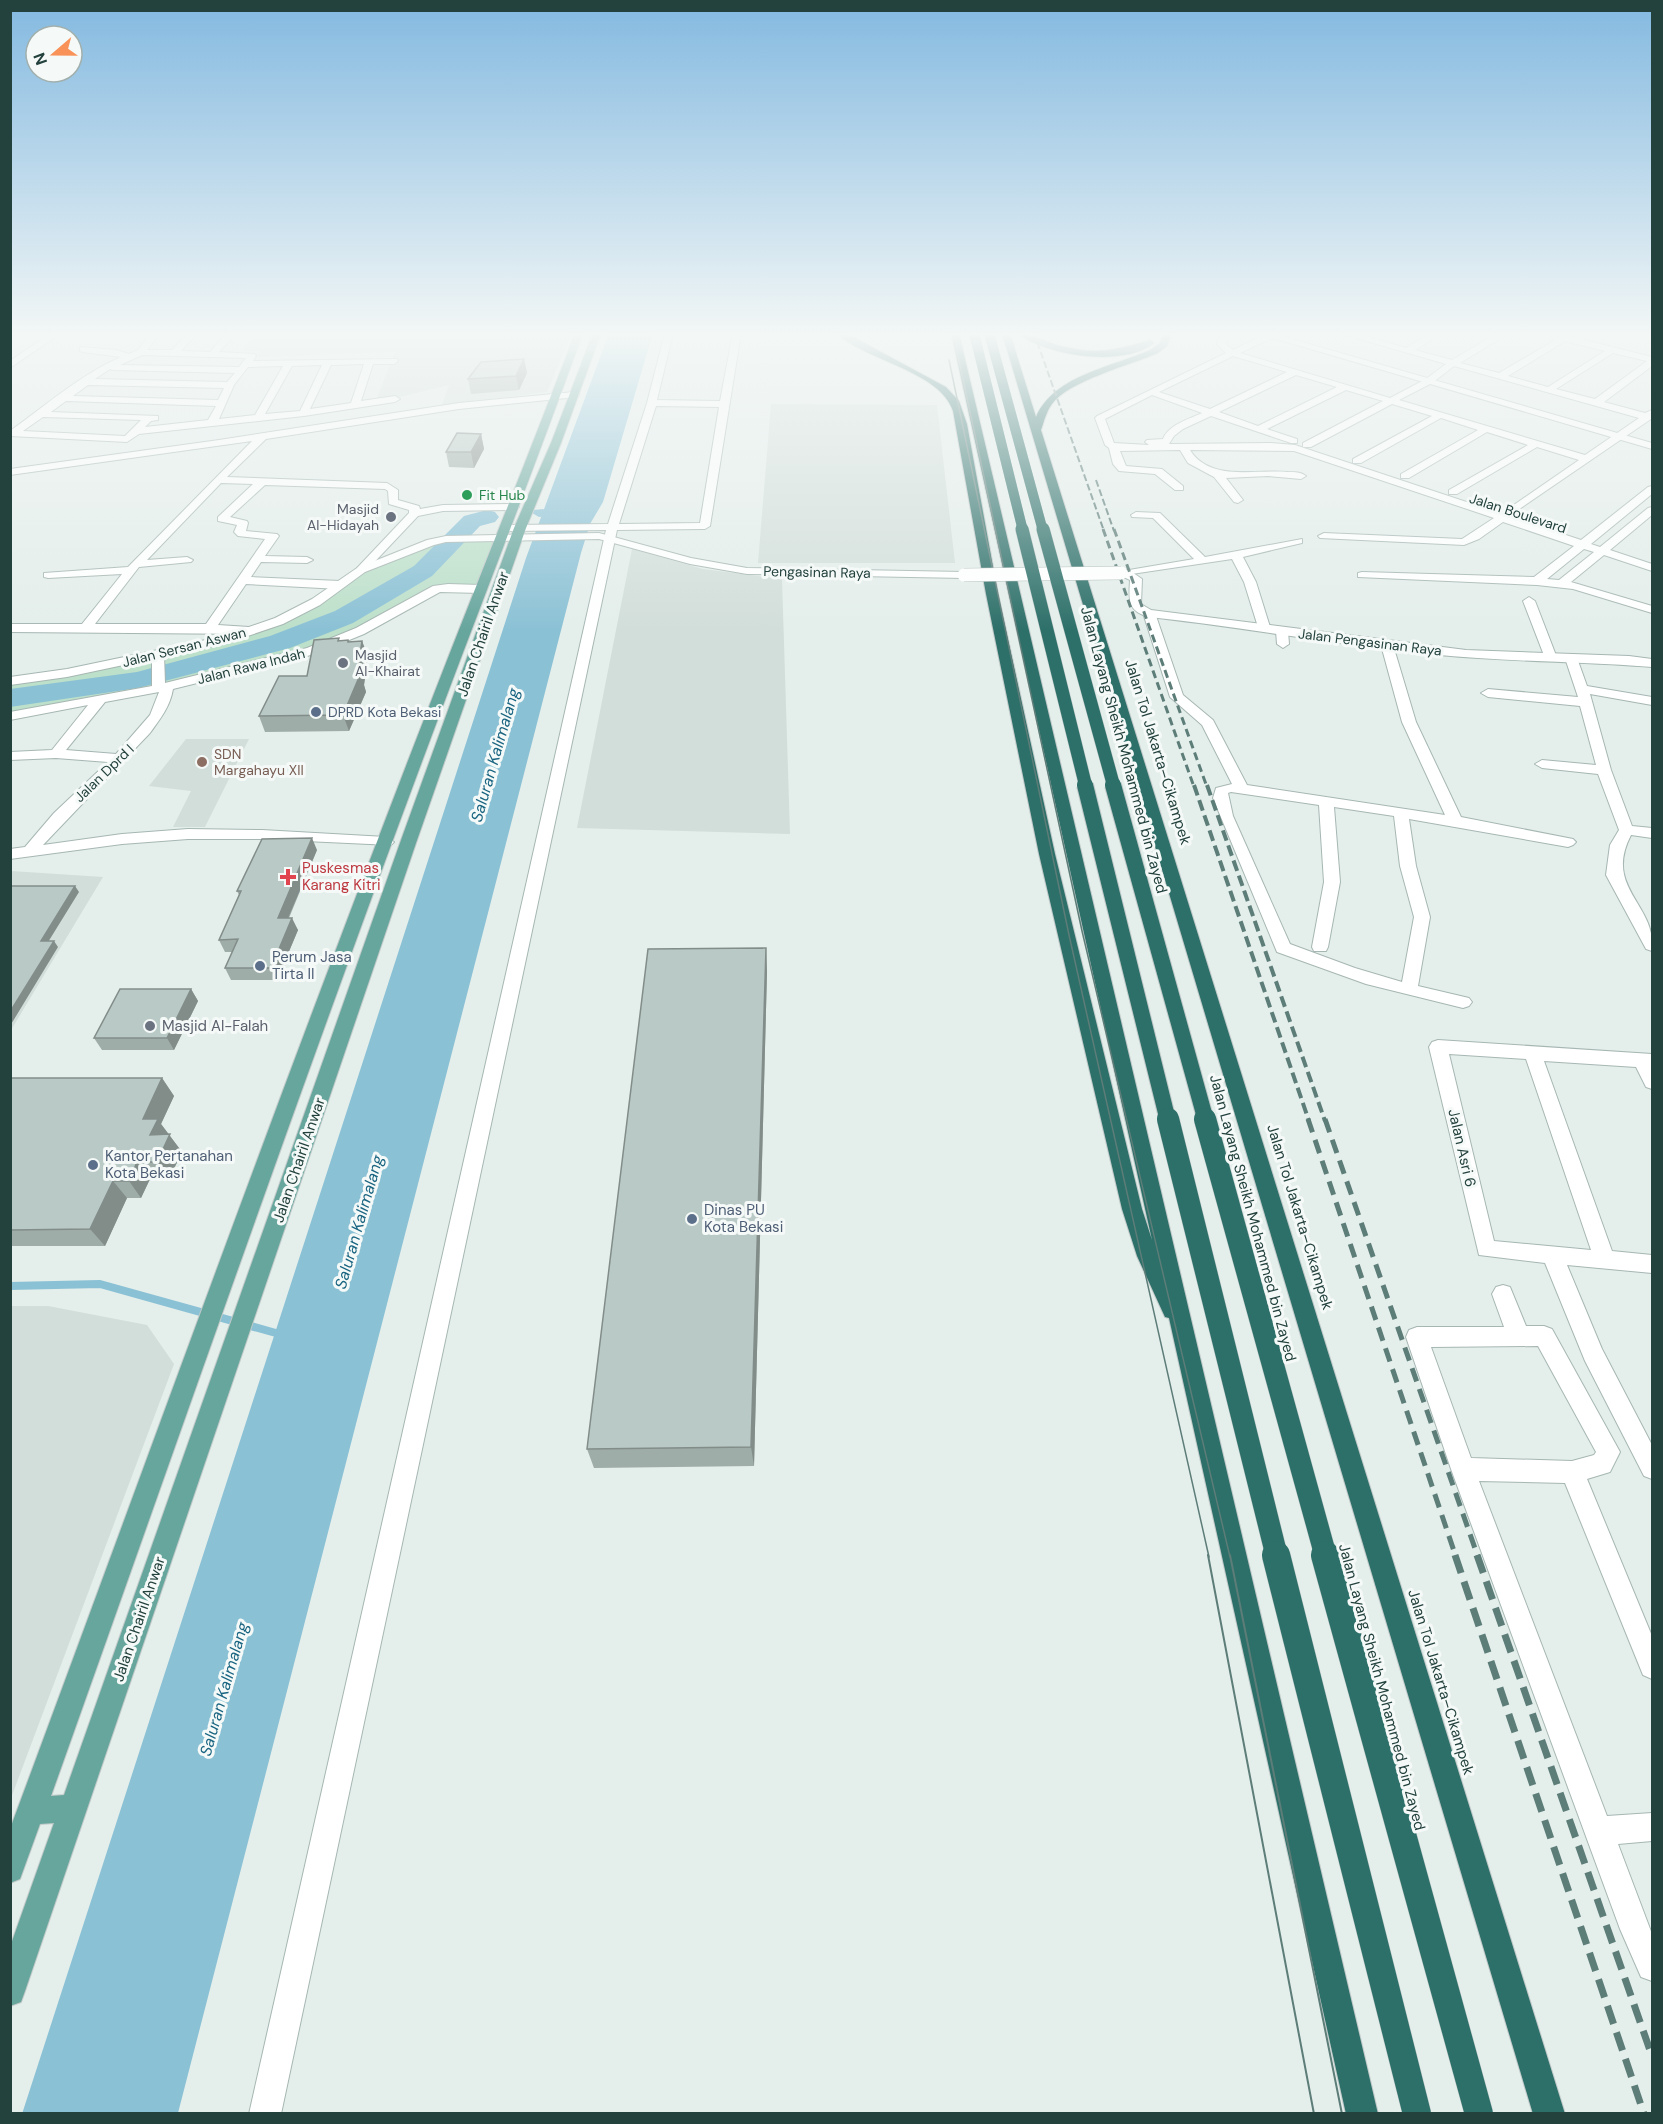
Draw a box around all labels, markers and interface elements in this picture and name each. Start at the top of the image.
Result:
north arrow [24,24,84,84]
text: N [29,50,52,68]
place label: Fit Hub [479,486,526,504]
marker: Fit Hub [460,488,474,502]
street label: Jalan Boulevard [1467,489,1569,537]
place label: Masjid Al-Hidayah [307,500,379,534]
marker: Masjid Al-Hidayah [384,510,398,524]
street label: Pengasinan Raya [763,562,871,582]
street label: Jalan Chairil Anwar [452,568,514,699]
street label: Jalan Layang Sheikh Mohammed bin Zayed [1076,604,1172,896]
street label: Jalan Sersan Aswan [120,623,248,671]
street label: Jalan Pengasinan Raya [1297,624,1443,660]
street label: Jalan Rawa Indah [195,644,307,688]
place label: Masjid Al-Khairat [355,646,420,680]
marker: Masjid Al-Khairat [336,656,350,670]
street label: Jalan Tol Jakarta–Cikampek [1120,657,1196,848]
water label: Saluran Kalimalang [466,685,524,824]
place label: DPRD Kota Bekasi [328,703,441,721]
marker: DPRD Kota Bekasi [309,705,323,719]
street label: Jalan Dprd I [70,740,138,806]
place label: SDN Margahayu XII [214,745,304,779]
marker: SDN Margahayu XII [195,755,209,769]
place label: Puskesmas Karang Kitri [302,858,381,895]
marker: Puskesmas Karang Kitri [279,868,297,886]
place label: Perum Jasa Tirta II [272,947,352,984]
marker: Perum Jasa Tirta II [253,959,267,973]
place label: Masjid Al-Falah [162,1016,268,1036]
marker: Masjid Al-Falah [143,1019,157,1033]
street label: Jalan Layang Sheikh Mohammed bin Zayed [1205,1072,1301,1364]
street label: Jalan Chairil Anwar [268,1094,330,1225]
street label: Jalan Asri 6 [1443,1107,1481,1189]
street label: Jalan Tol Jakarta–Cikampek [1262,1122,1338,1313]
place label: Kantor Pertanahan Kota Bekasi [105,1146,233,1183]
water label: Saluran Kalimalang [330,1152,388,1291]
marker: Kantor Pertanahan Kota Bekasi [86,1158,100,1172]
place label: Dinas PU Kota Bekasi [704,1200,783,1237]
marker: Dinas PU Kota Bekasi [685,1212,699,1226]
street label: Jalan Layang Sheikh Mohammed bin Zayed [1334,1541,1430,1833]
street label: Jalan Chairil Anwar [108,1553,170,1684]
street label: Jalan Tol Jakarta–Cikampek [1403,1587,1479,1778]
water label: Saluran Kalimalang [195,1619,253,1758]

